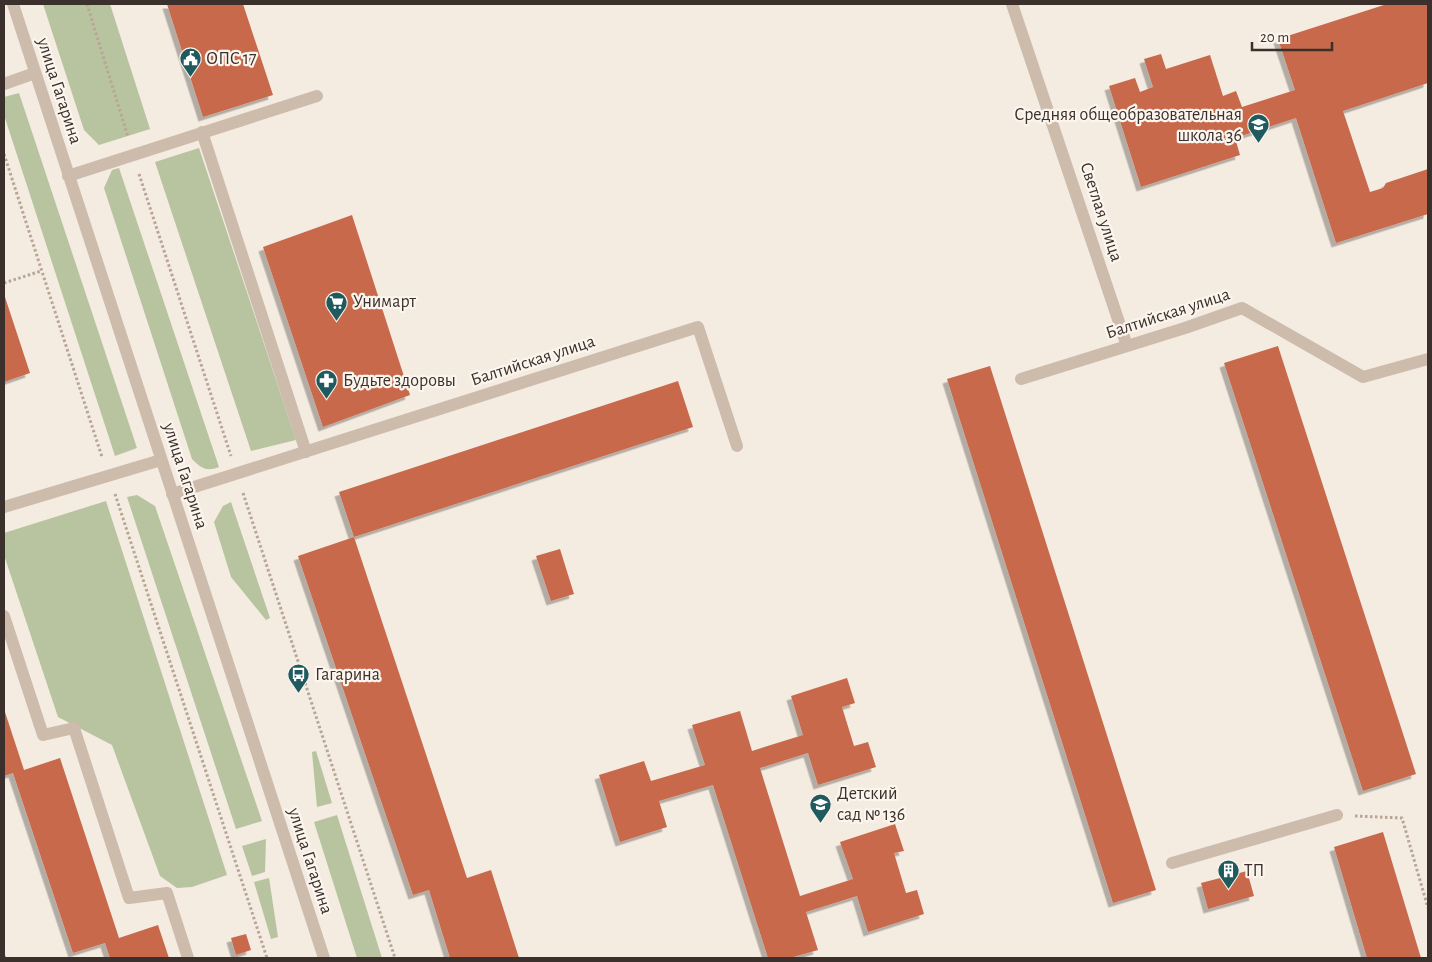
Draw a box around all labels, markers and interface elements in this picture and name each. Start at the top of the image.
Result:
scale bar [1252,20,1332,52]
text: 20 m [1260,30,1289,45]
street label: улица Гагарина [33,35,85,146]
public building icon: ОПС 17 [178,47,202,78]
place label: ОПС 17 [206,50,257,68]
place label: Средняя общеобразовательная школа 36 [1014,105,1242,145]
school or university icon: Средняя общеобразовательная школа 36 [1246,113,1270,144]
street label: Светлая улица [1077,160,1125,264]
street label: Балтийская улица [1104,285,1232,343]
supermarket icon: Унимарт [325,290,349,321]
place label: Унимарт [353,293,416,311]
street label: Балтийская улица [469,332,597,390]
pharmacy icon: Будьте здоровы [315,369,339,400]
place label: Будьте здоровы [343,372,456,390]
street label: улица Гагарина [159,420,211,531]
bus stop icon: Гагарина [287,663,311,694]
place label: Гагарина [315,666,380,684]
place label: Детский сад № 136 [837,785,905,824]
school or university icon: Детский сад № 136 [809,792,833,823]
street label: улица Гагарина [284,805,336,916]
building icon: ТП [1216,859,1240,890]
place label: ТП [1244,862,1264,880]

